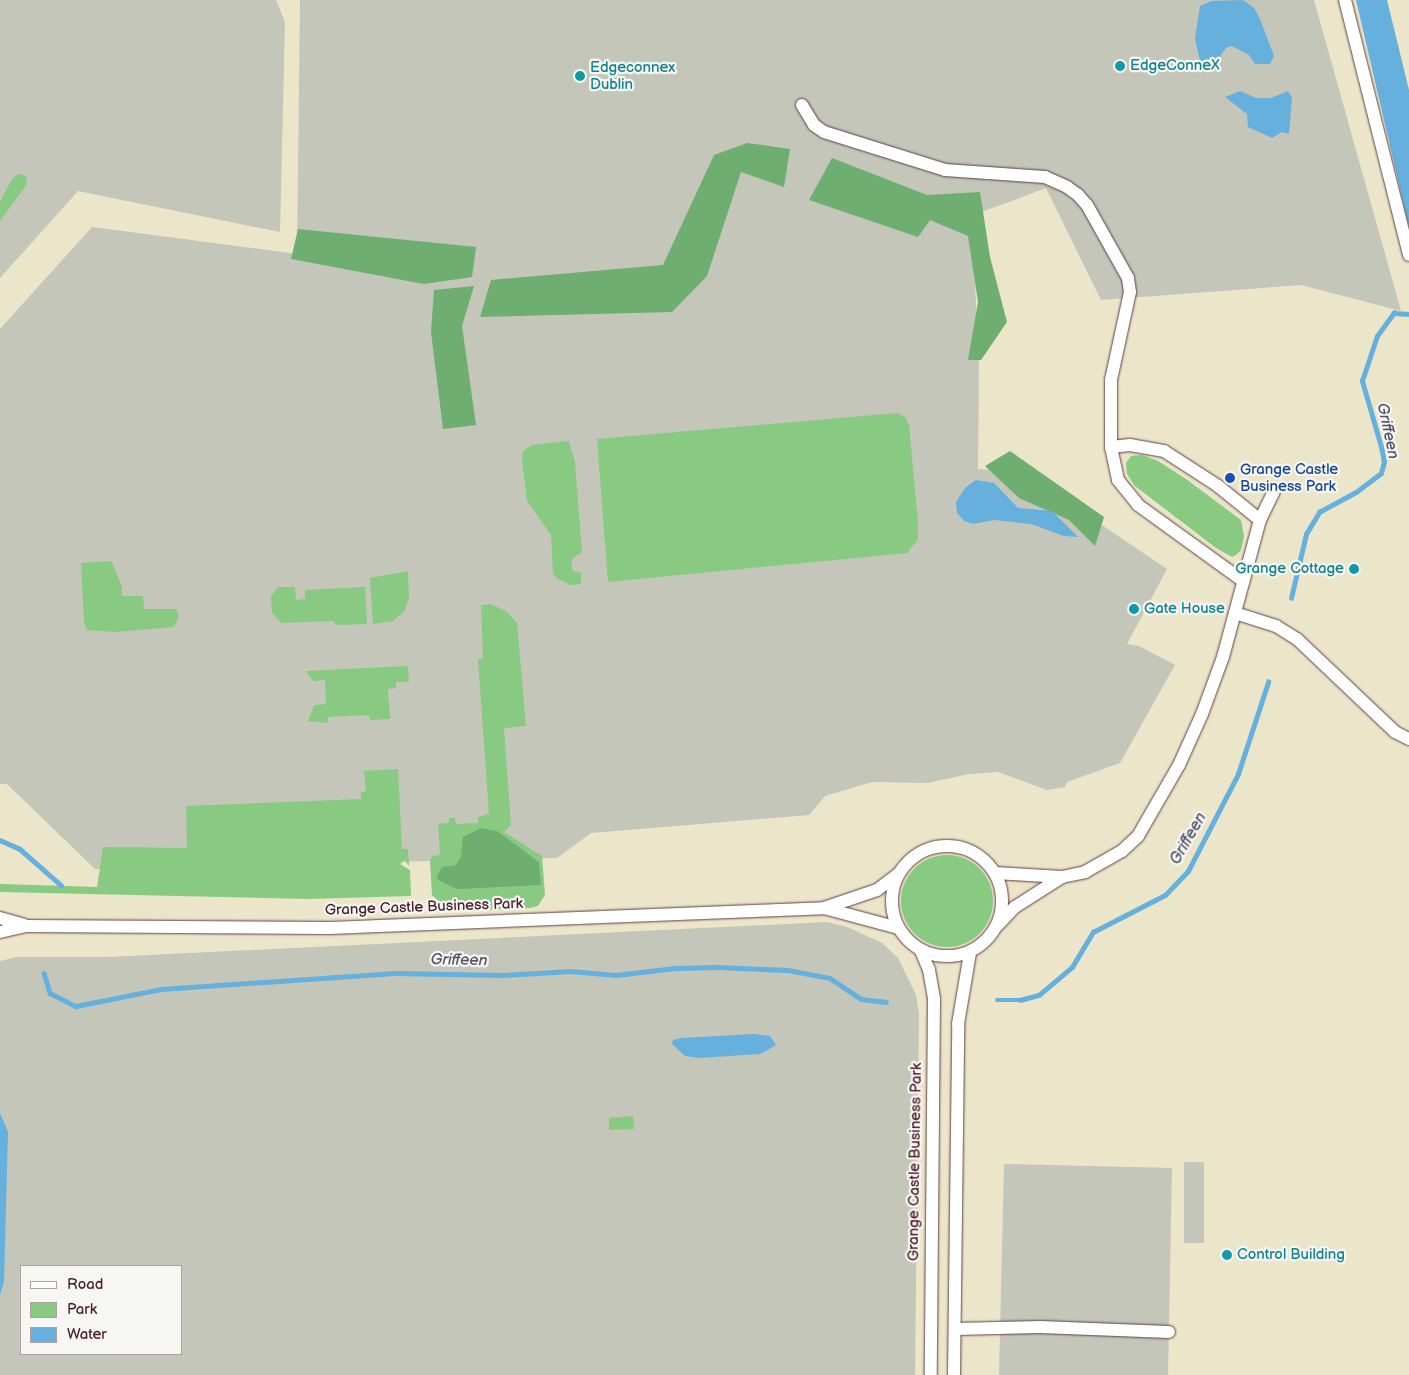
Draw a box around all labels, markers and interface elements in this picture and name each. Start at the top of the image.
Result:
place label: EdgeConneX [1130,57,1220,75]
place label: Edgeconnex Dublin [590,58,675,93]
marker: EdgeConneX [1114,60,1126,72]
marker: Edgeconnex Dublin [574,70,586,82]
water label: Griffeen [1372,401,1402,461]
place label: Grange Castle Business Park [1240,460,1338,495]
marker: Grange Castle Business Park [1224,472,1236,484]
place label: Grange Cottage [1235,560,1344,578]
marker: Grange Cottage [1348,563,1360,575]
place label: Gate House [1144,600,1225,618]
marker: Gate House [1128,603,1140,615]
water label: Griffeen [1166,810,1212,868]
street label: Grange Castle Business Park [325,895,523,919]
water label: Griffeen [430,951,488,971]
street label: Grange Castle Business Park [904,1063,926,1261]
place label: Control Building [1237,1246,1345,1264]
marker: Control Building [1221,1249,1233,1261]
legend [20,1265,182,1355]
text: Road [67,1275,103,1294]
text: Park [67,1300,97,1319]
text: Water [67,1325,107,1344]

